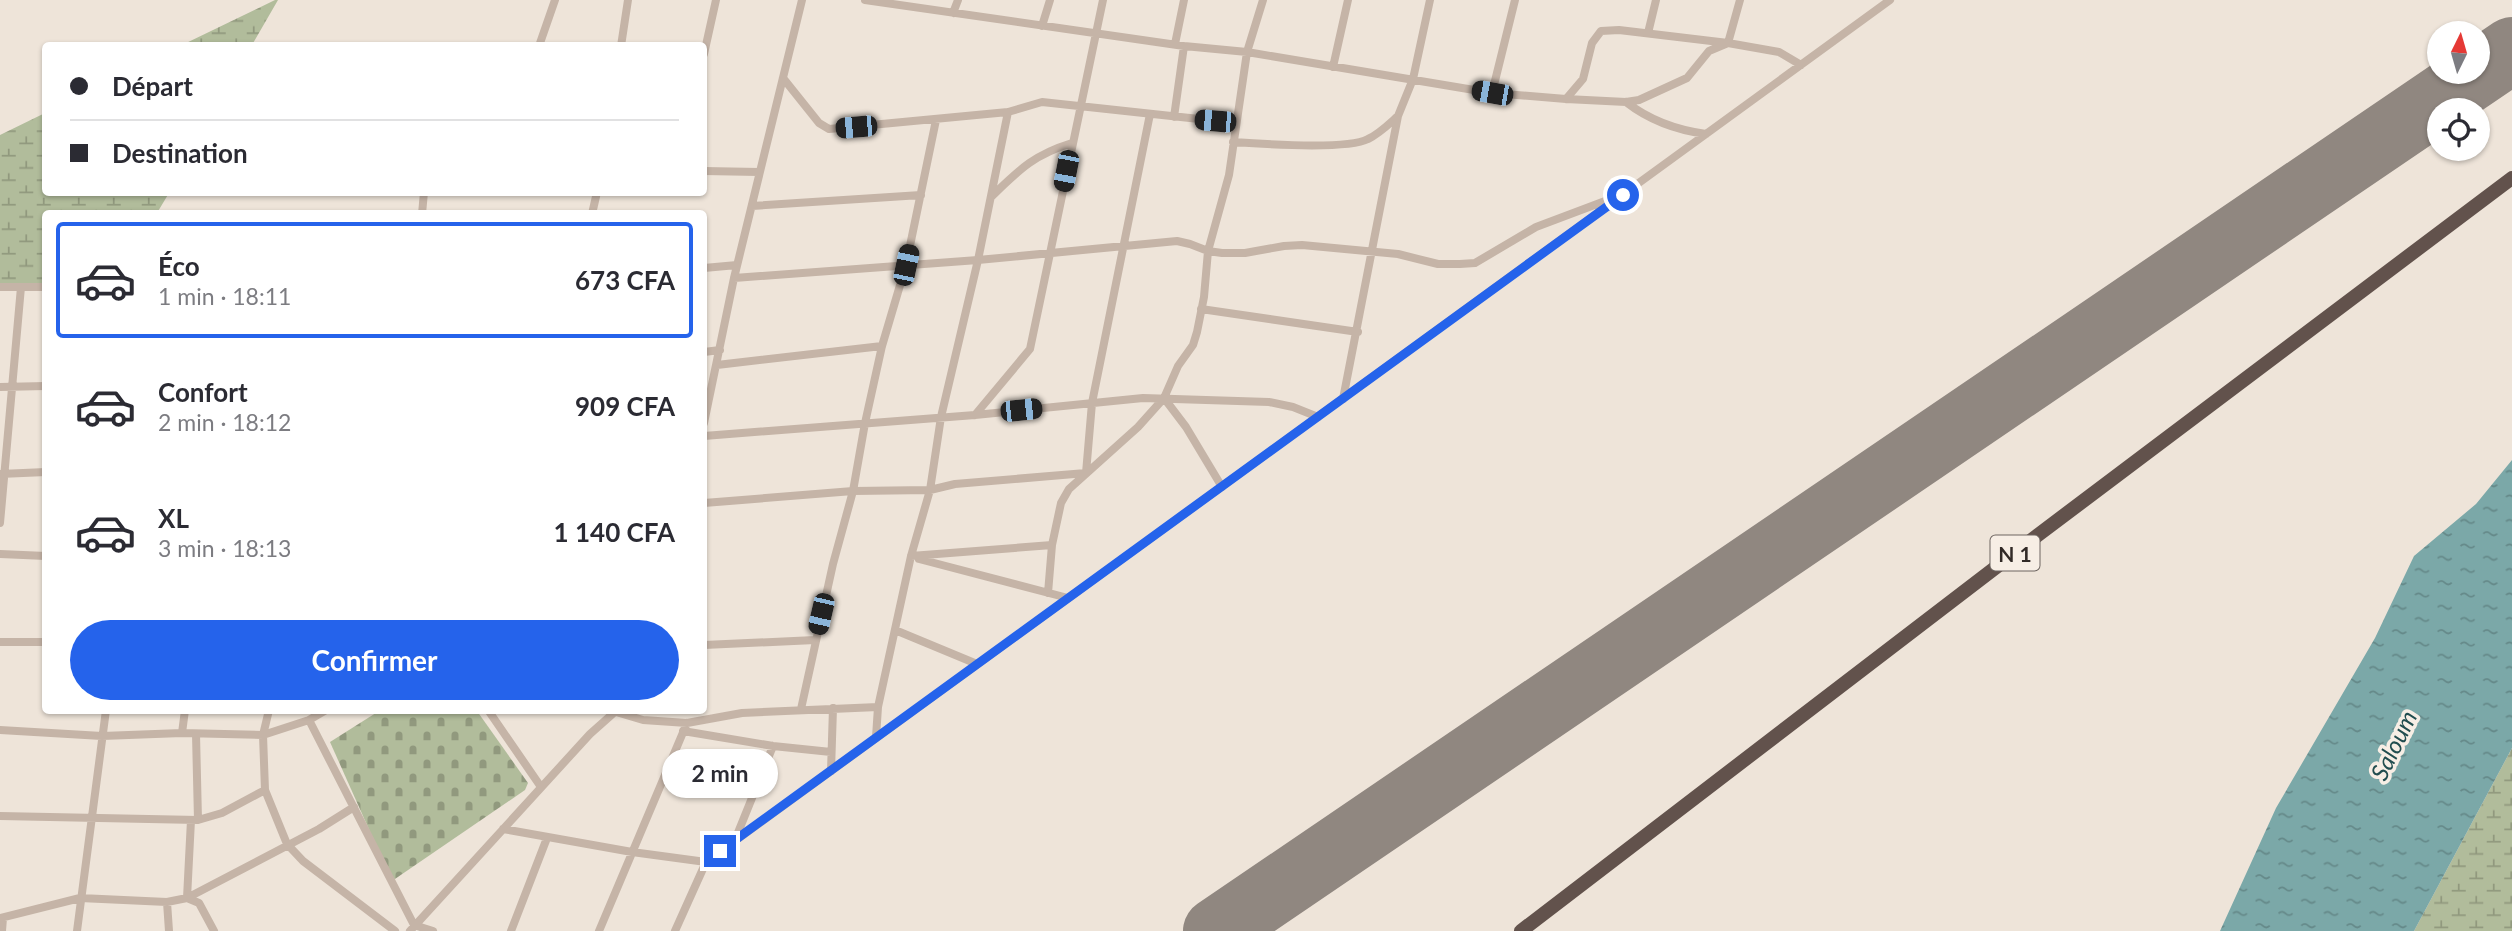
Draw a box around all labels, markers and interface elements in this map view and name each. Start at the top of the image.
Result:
north arrow [2427,21,2490,84]
map controls [2427,21,2490,161]
text: Départ [112,70,193,102]
car [1470,79,1515,107]
button: locate [2427,98,2490,161]
car [1194,109,1237,133]
car [835,115,878,139]
text: Destination [112,137,248,169]
car [1052,148,1081,194]
route start [1607,179,1639,211]
car [892,242,921,288]
icon: car [74,249,137,312]
text: Éco [158,250,200,282]
text: 673 CFA [575,264,675,296]
text: 1 min · 18:11 [158,282,291,310]
icon: car [74,375,137,438]
text: Confort [158,376,248,408]
text: 909 CFA [575,390,675,422]
car [1000,397,1043,423]
text: 2 min · 18:12 [158,408,291,436]
icon: car [74,501,137,564]
text: XL [158,502,189,534]
text: 1 140 CFA [554,516,675,548]
text: 3 min · 18:13 [158,534,291,562]
road number: N 1 [1990,536,2039,570]
car [807,591,836,637]
button: Confirmer [70,620,679,700]
water label: Saloum [2364,705,2422,785]
callout: 2 min [662,750,778,798]
text: 2 min [691,759,749,787]
route end [704,835,736,867]

